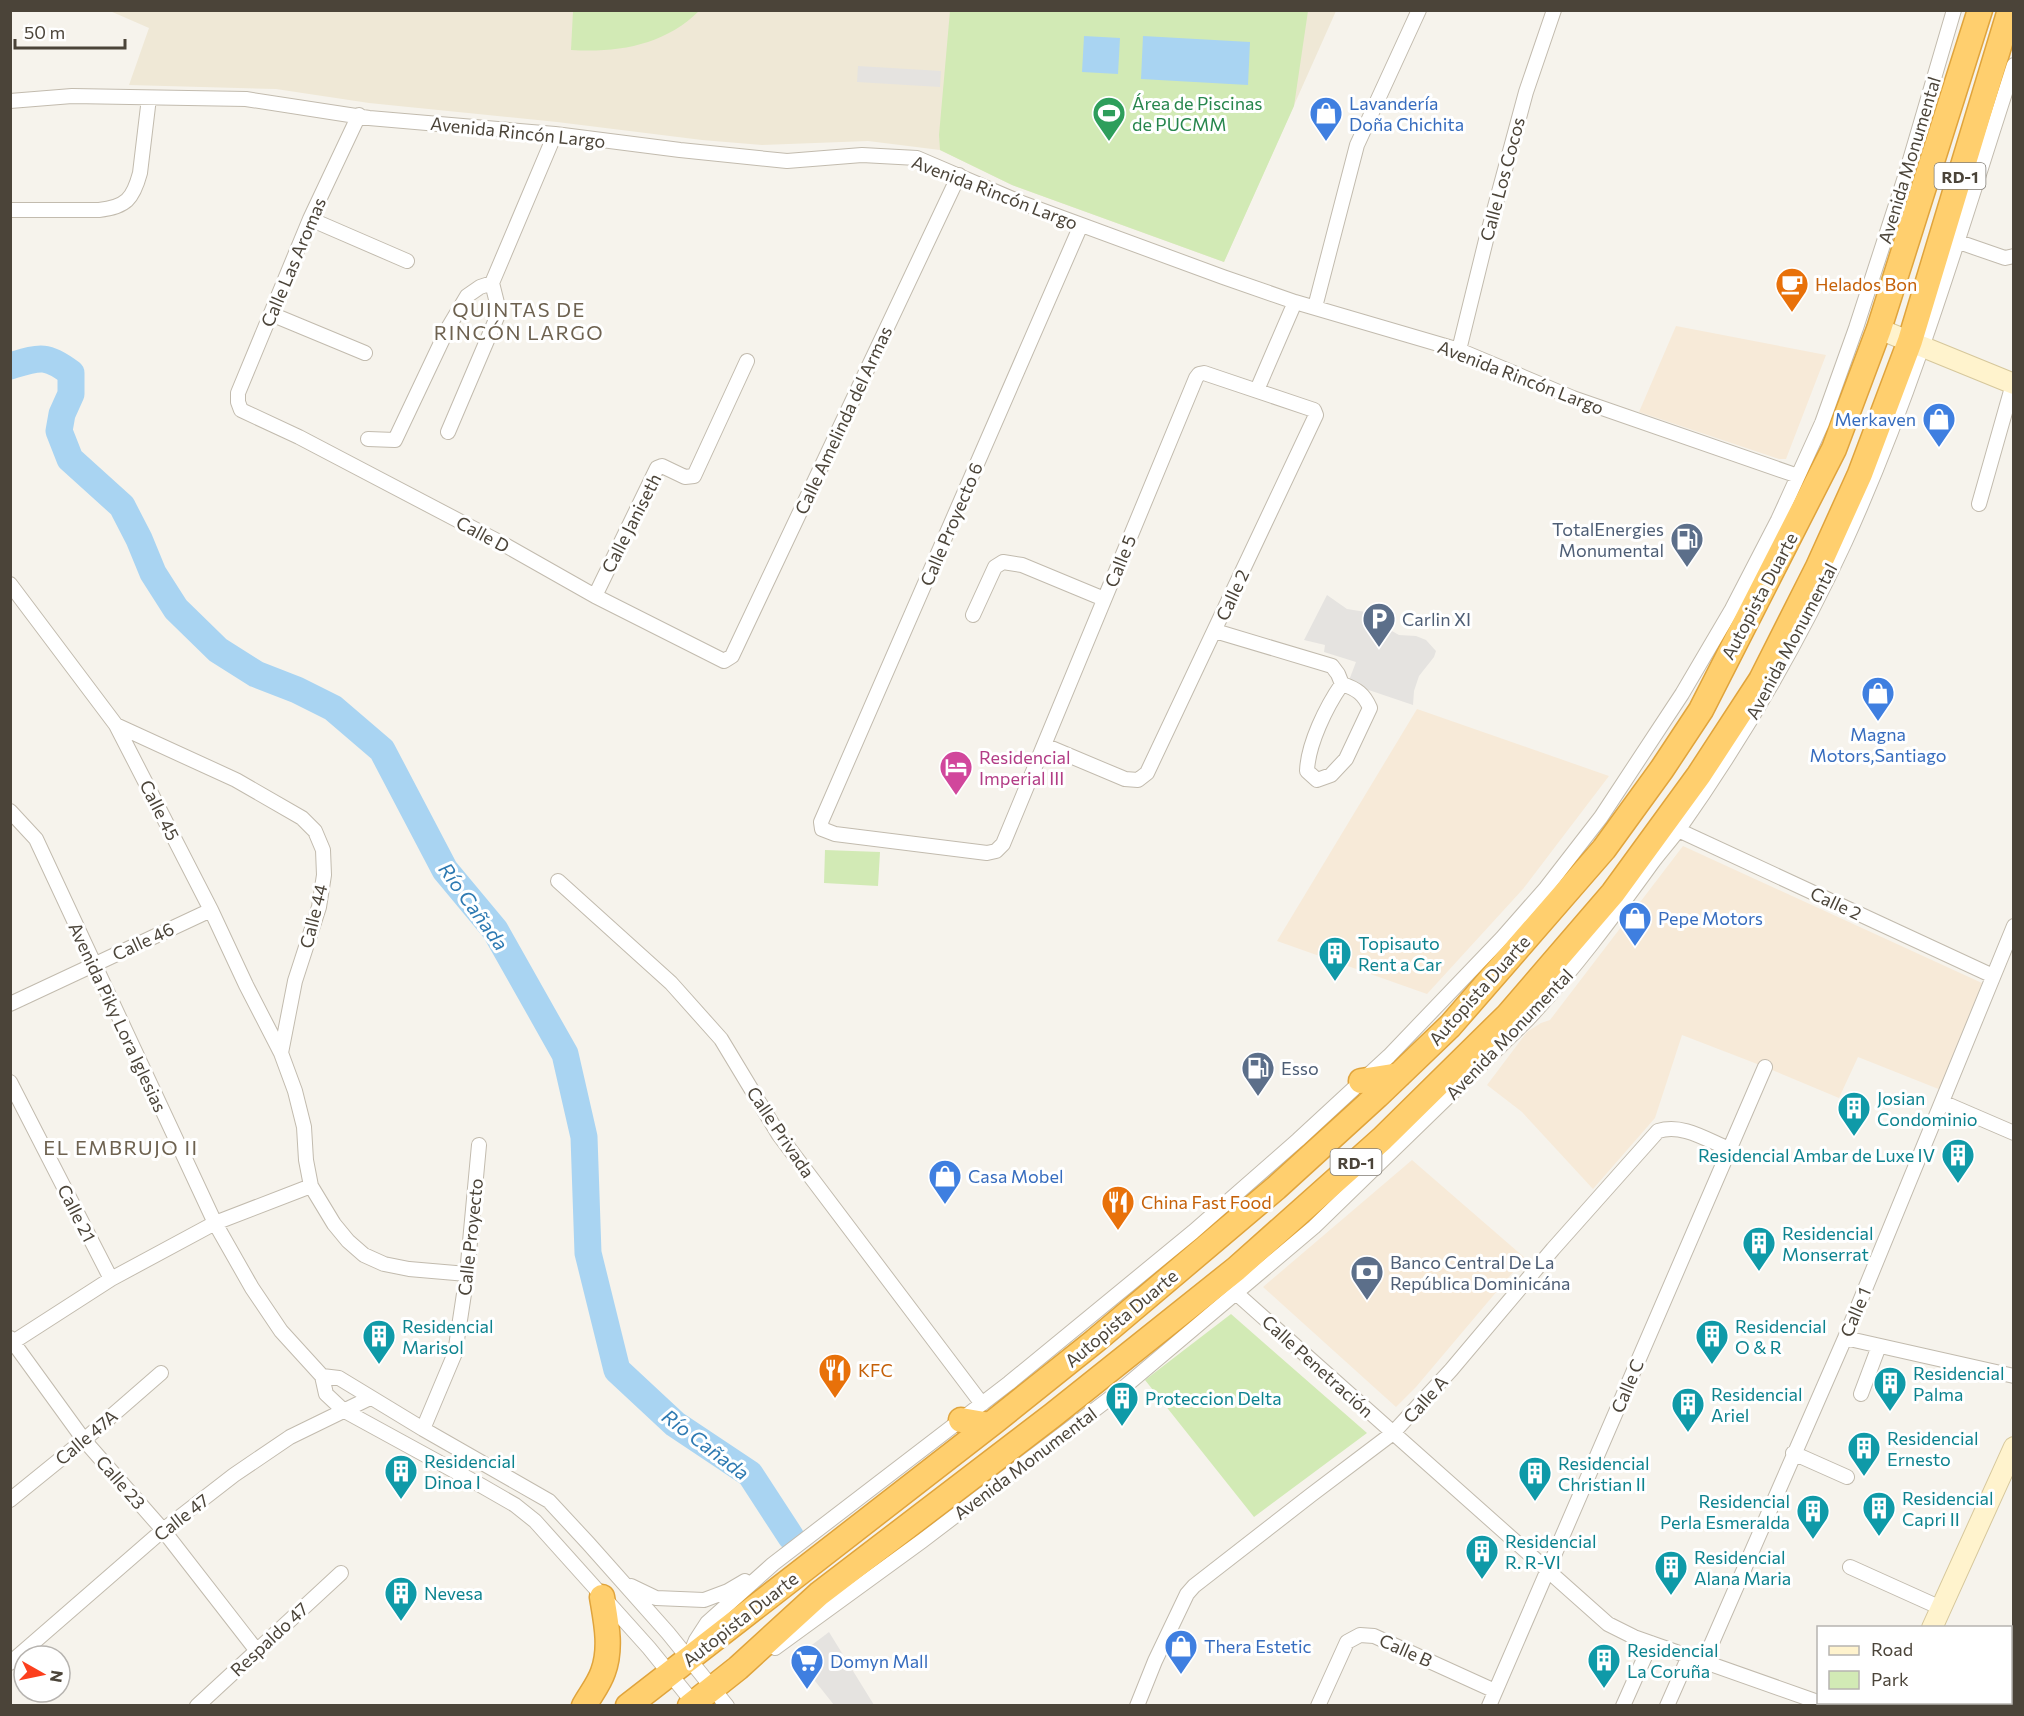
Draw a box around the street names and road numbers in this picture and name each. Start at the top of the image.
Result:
street label: Avenida Monumental [1873,74,1945,246]
street label: Avenida Rincón Largo [429,112,607,152]
street label: Calle Los Cocos [1475,115,1529,243]
street label: Avenida Rincón Largo [909,150,1081,234]
road number: RD-1 [1934,163,1986,189]
street label: Calle Las Aromas [256,194,330,330]
street label: Calle Amelinda del Armas [790,322,896,518]
street label: Avenida Rincón Largo [1435,335,1607,419]
street label: Calle Proyecto 6 [915,459,987,589]
street label: Calle Janiseth [597,470,665,576]
street label: Calle D [453,511,513,557]
street label: Autopista Duarte [1716,529,1802,663]
street label: Calle 5 [1100,532,1140,590]
street label: Avenida Monumental [1741,559,1841,723]
street label: Calle 2 [1211,566,1253,624]
street label: Calle 45 [135,776,185,844]
street label: Calle 44 [294,881,332,950]
street label: Calle 2 [1807,882,1865,924]
street label: Calle 46 [109,917,177,965]
street label: Avenida Piky Lora Iglesias [64,919,172,1115]
street label: Autopista Duarte [1424,930,1534,1050]
street label: Avenida Monumental [1441,964,1577,1104]
street label: Calle Privada [742,1082,820,1182]
road number: RD-1 [1330,1149,1382,1175]
street label: Calle Proyecto [453,1177,487,1297]
street label: Calle 21 [53,1181,101,1245]
street label: Autopista Duarte [1060,1264,1182,1372]
street label: Calle 1 [1835,1284,1875,1340]
street label: Calle Penetración [1258,1310,1378,1422]
street label: Calle C [1606,1356,1648,1416]
street label: Calle A [1398,1371,1452,1427]
street label: Avenida Monumental [949,1402,1101,1524]
street label: Calle 47A [50,1405,122,1469]
street label: Calle 23 [92,1451,150,1513]
street label: Calle 47 [149,1489,213,1545]
street label: Autopista Duarte [678,1567,802,1671]
street label: Respaldo 47 [226,1597,312,1681]
street label: Calle B [1376,1629,1436,1671]

